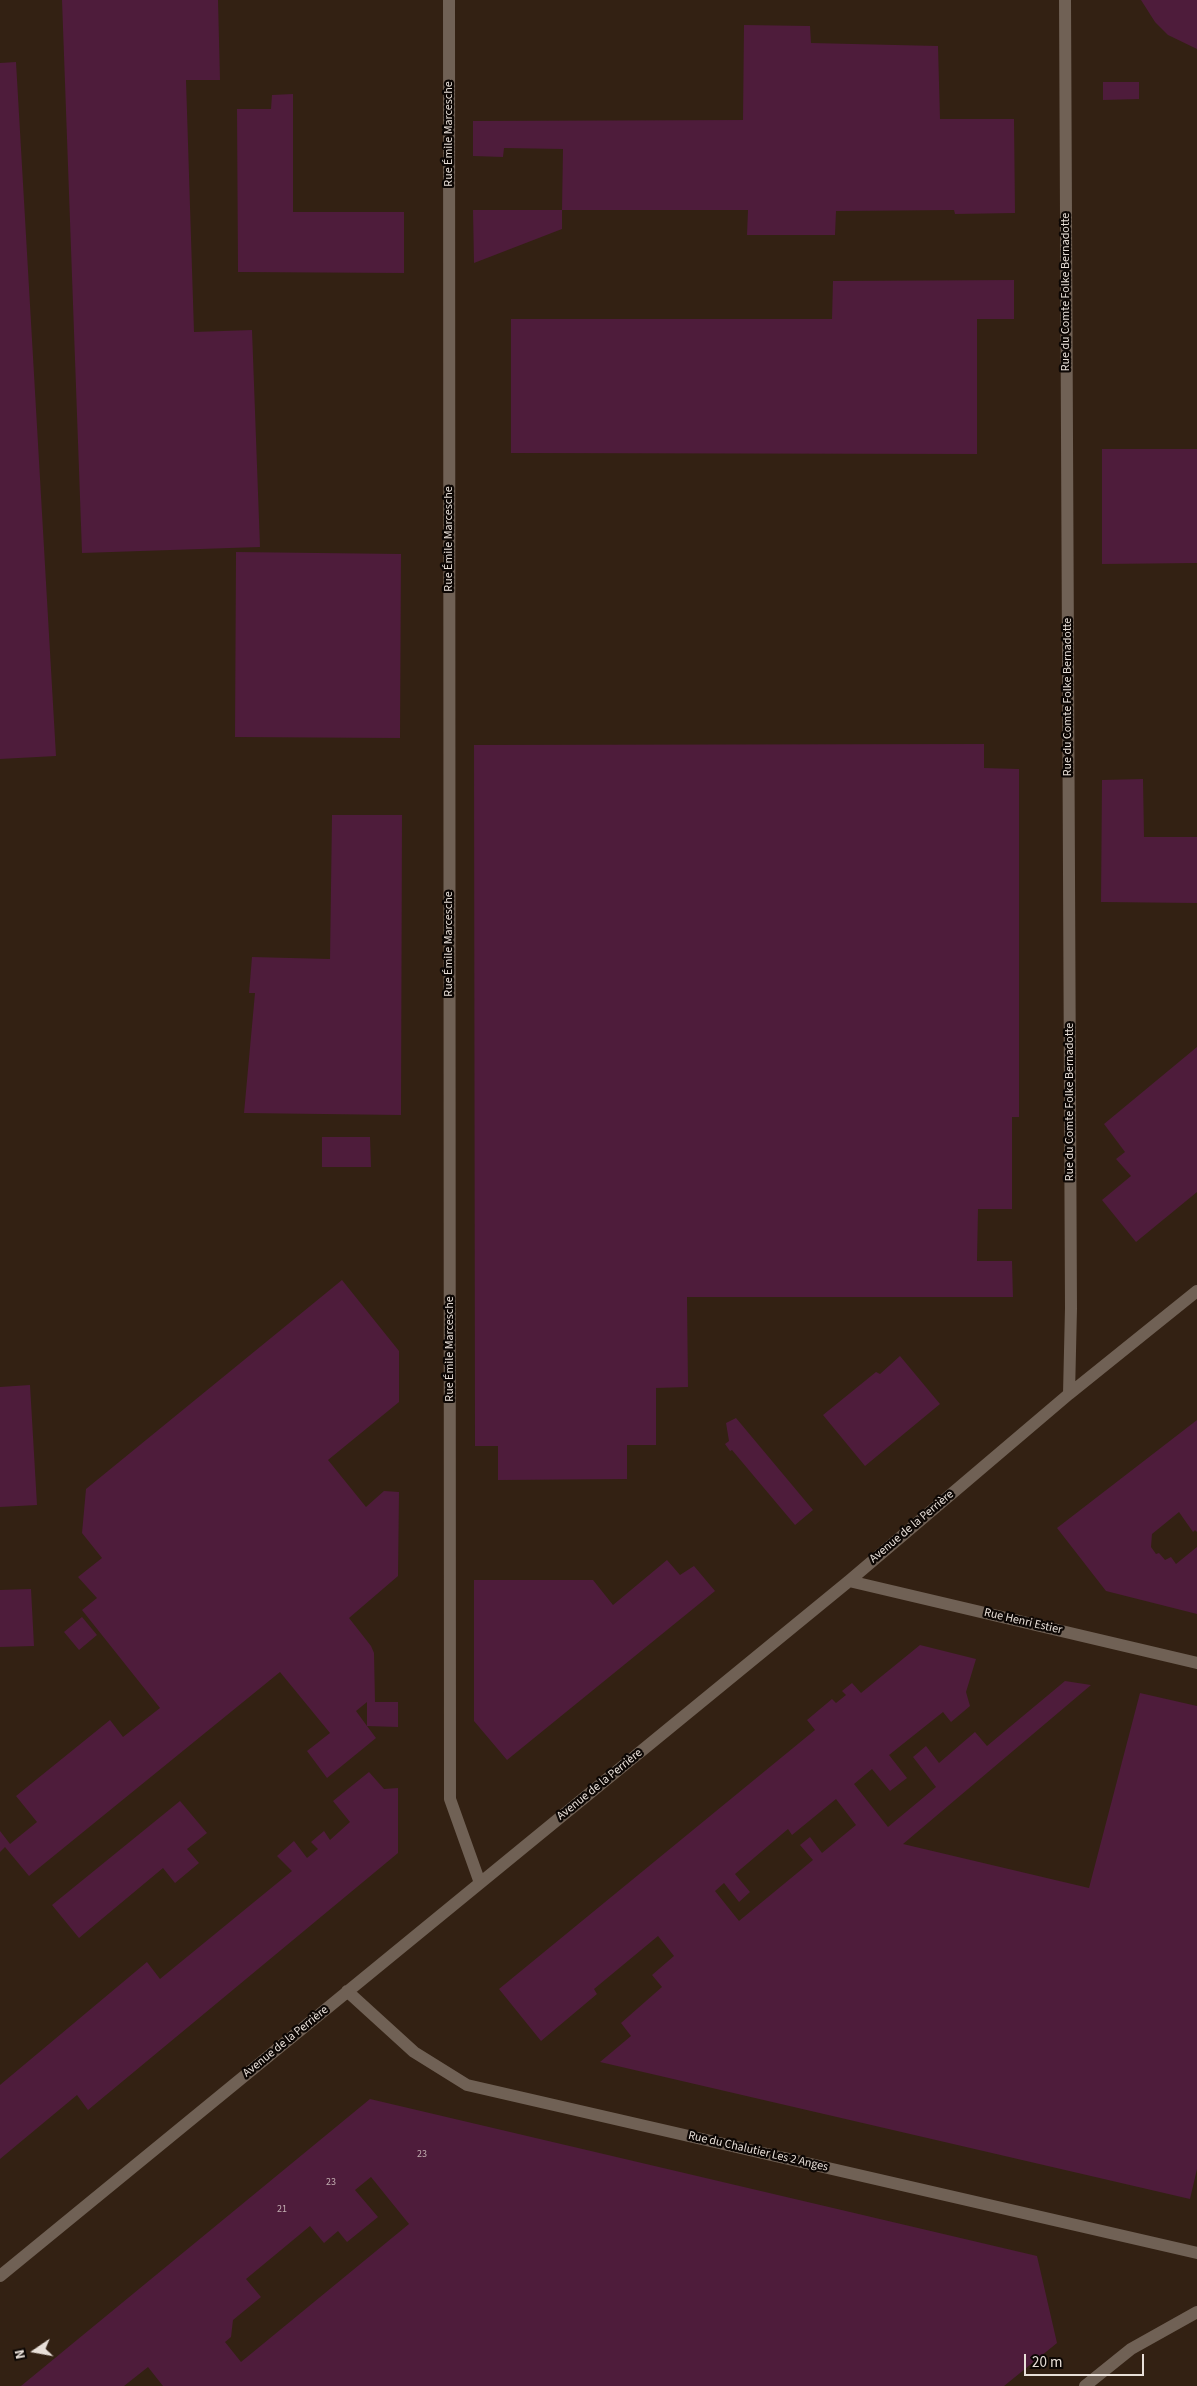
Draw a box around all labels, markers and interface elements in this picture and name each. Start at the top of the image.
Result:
street label: Rue Émile Marcesche [442,81,456,187]
street label: Rue du Comte Folke Bernadotte [1059,213,1073,371]
street label: Rue Émile Marcesche [442,486,456,592]
street label: Rue du Comte Folke Bernadotte [1061,618,1075,776]
street label: Rue Émile Marcesche [442,891,456,997]
street label: Rue du Comte Folke Bernadotte [1063,1023,1077,1181]
street label: Rue Émile Marcesche [443,1296,457,1402]
street label: Avenue de la Perrière [867,1488,957,1566]
street label: Rue Henri Estier [983,1606,1063,1638]
street label: Avenue de la Perrière [554,1746,646,1824]
street label: Avenue de la Perrière [240,2003,332,2081]
street label: Rue du Chalutier Les 2 Anges [687,2129,829,2175]
house number: 23 [417,2149,427,2161]
house number: 23 [326,2177,336,2189]
house number: 21 [277,2204,287,2216]
north arrow [10,2326,60,2376]
scale bar [1027,2344,1147,2376]
text: N [10,2347,31,2361]
text: 20 m [1032,2352,1062,2373]

